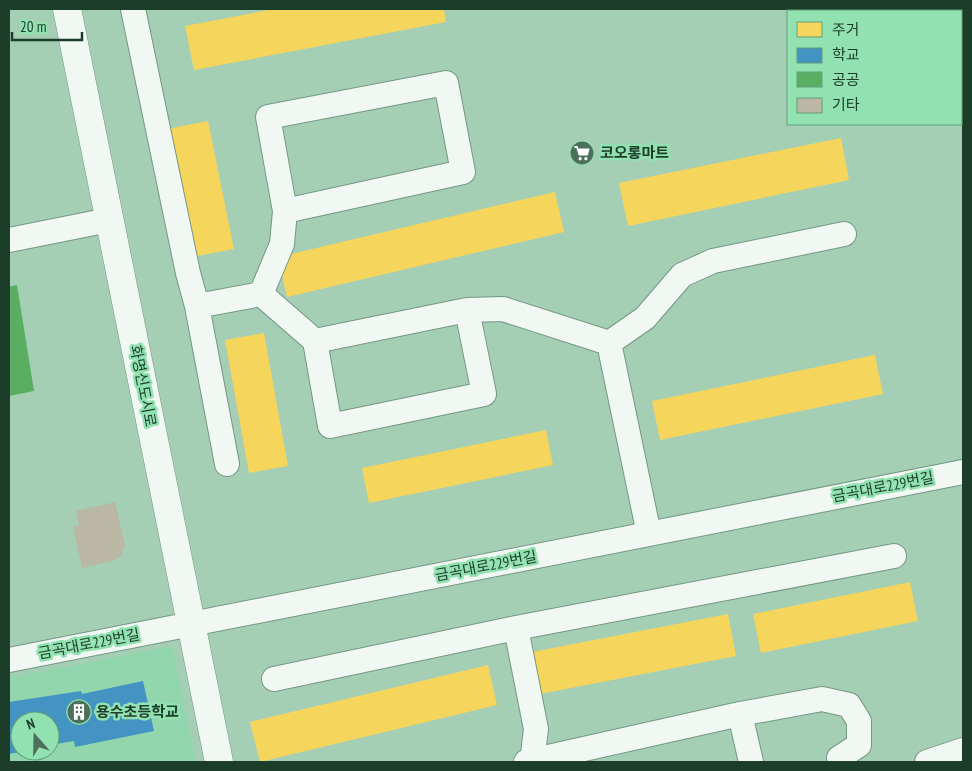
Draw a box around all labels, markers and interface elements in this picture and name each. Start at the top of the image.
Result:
scale bar [12,10,82,42]
legend [787,10,962,125]
text: 20 m [20,17,46,36]
text: 주거 [832,20,860,39]
text: 학교 [832,45,860,64]
text: 공공 [832,70,860,89]
text: 기타 [832,95,860,114]
supermarket icon: 코오롱마트 [569,140,595,166]
place label: 코오롱마트 [600,143,669,162]
street label: 화명신도시로 [126,343,161,428]
street label: 금곡대로229번길 [831,467,935,506]
street label: 금곡대로229번길 [434,546,538,585]
street label: 금곡대로229번길 [37,624,141,663]
building icon: 용수초등학교 [66,699,92,725]
place label: 용수초등학교 [96,702,179,721]
north arrow [10,711,60,761]
text: N [24,714,37,734]

